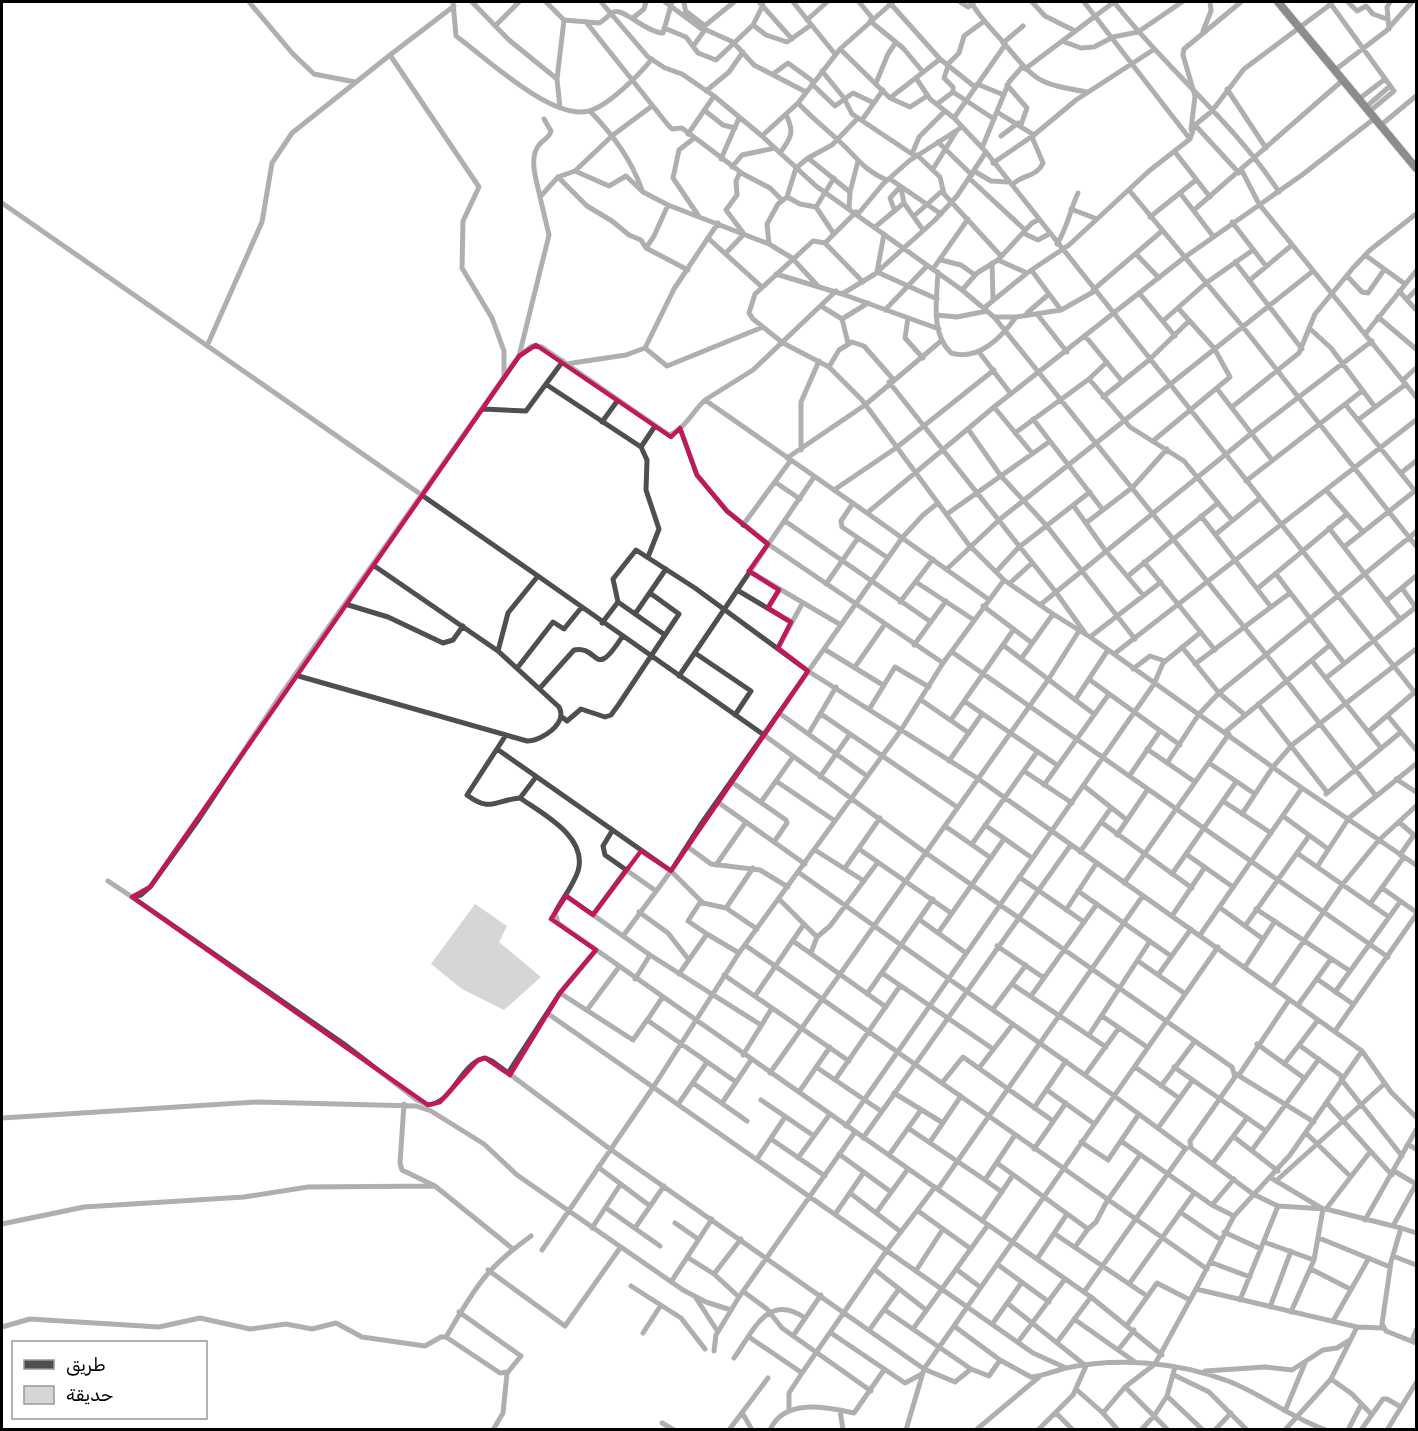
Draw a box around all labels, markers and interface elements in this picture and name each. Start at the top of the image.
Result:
legend [12,1341,207,1419]
text: طريق [66,1354,106,1376]
text: حديقة [66,1384,113,1406]

